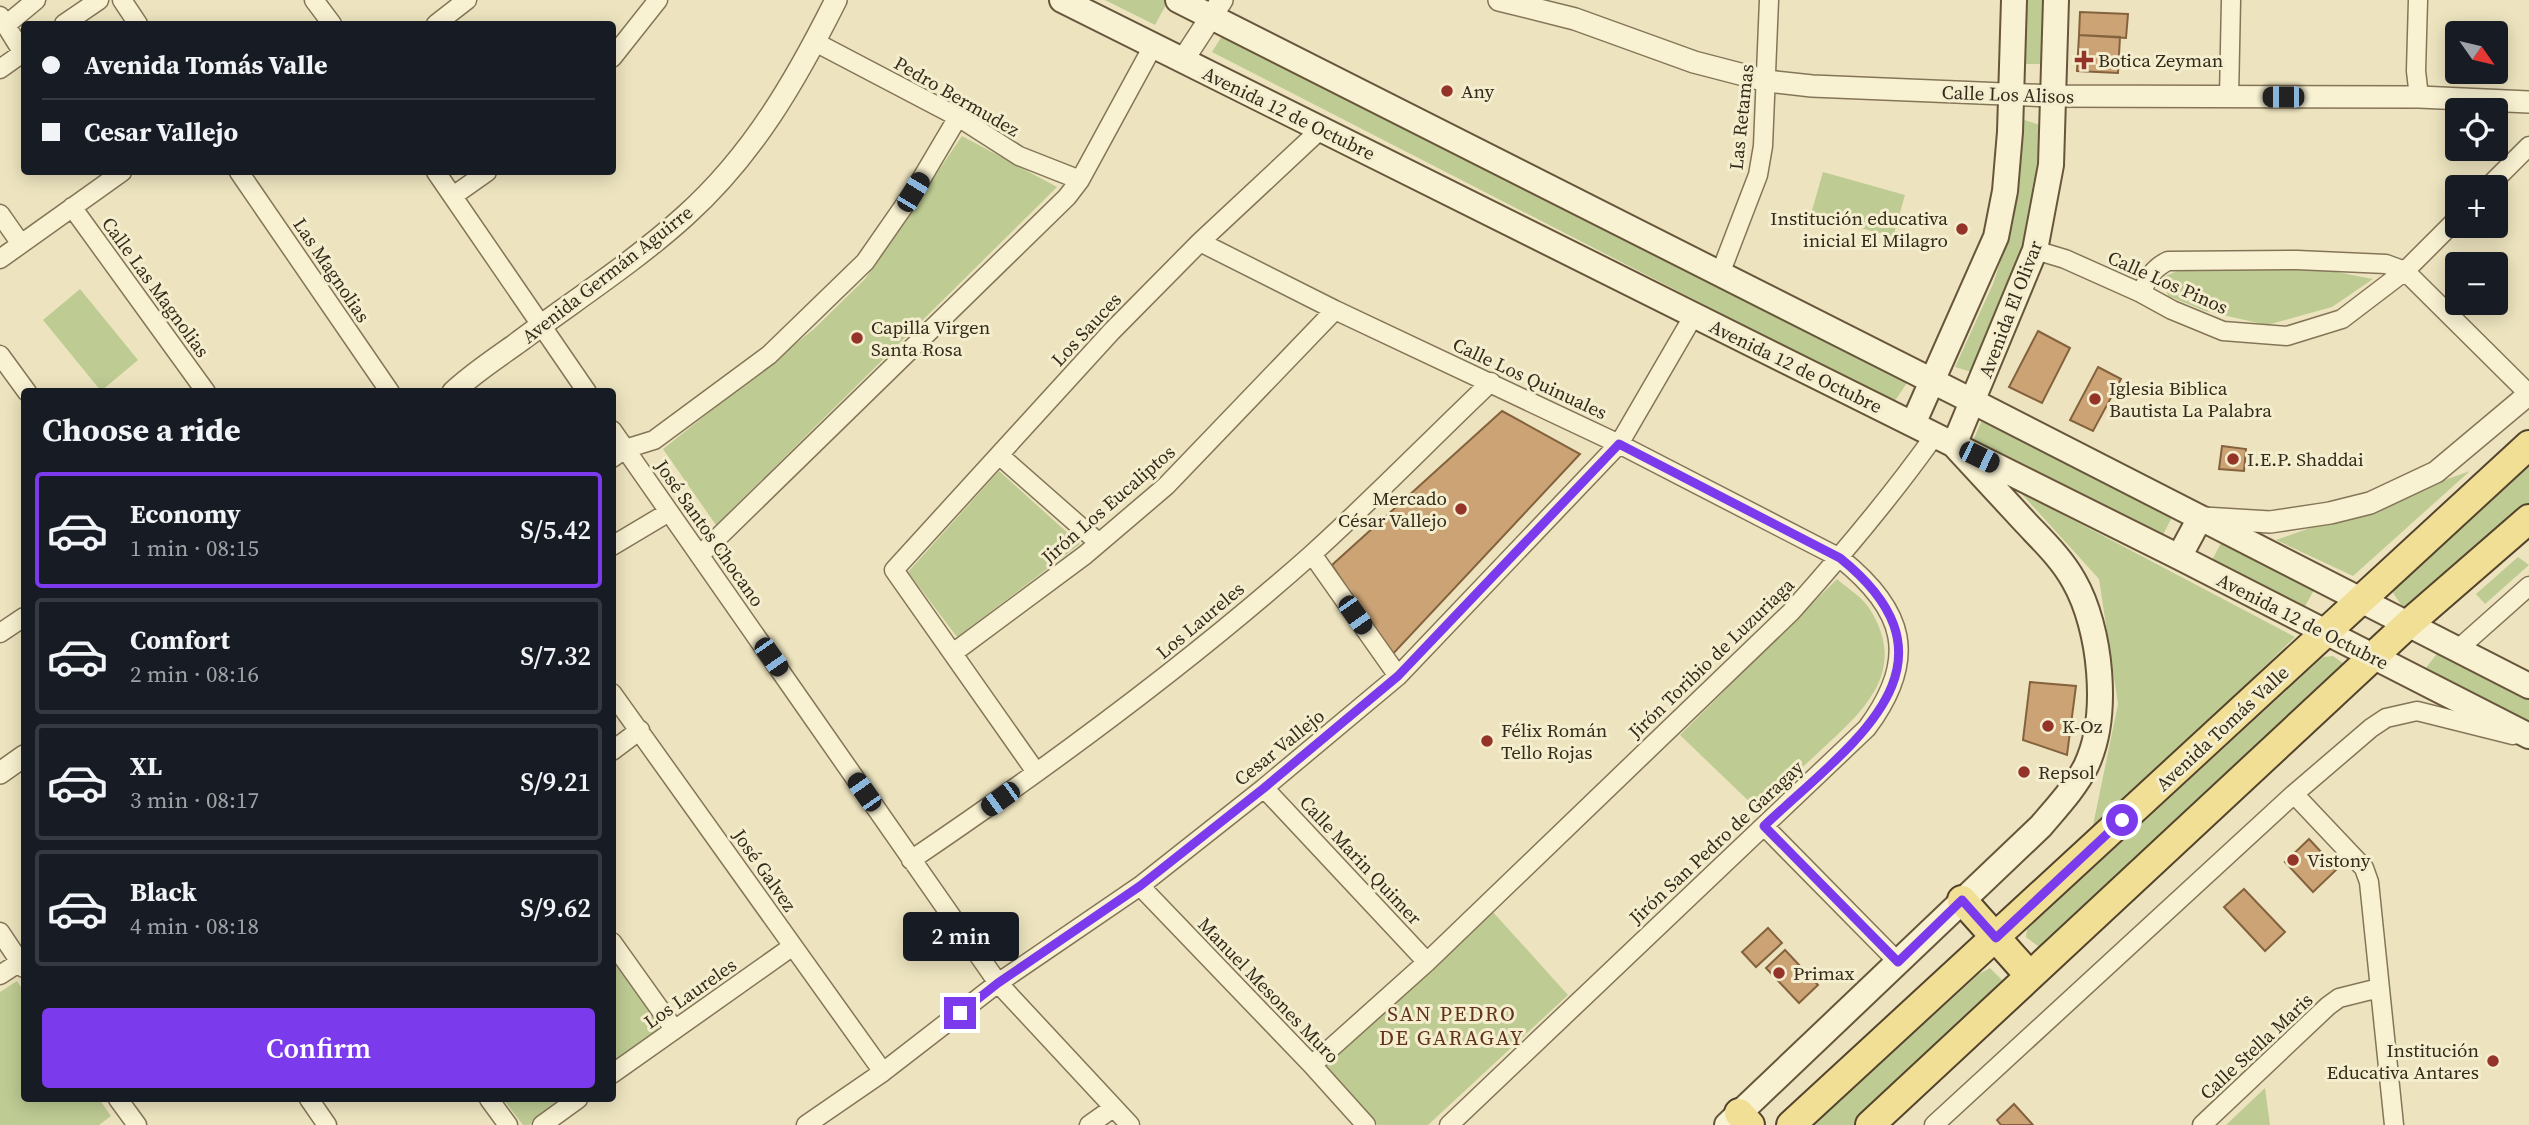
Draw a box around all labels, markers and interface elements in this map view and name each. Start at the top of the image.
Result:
north arrow [2445,21,2508,84]
map controls [2445,21,2508,315]
text: Avenida Tomás Valle [84,47,328,83]
place label: Botica Zeyman [2098,47,2223,73]
street label: Pedro Bermudez [890,50,1025,143]
marker: Botica Zeyman [2076,52,2092,68]
street label: Avenida 12 de Octubre [1198,60,1380,166]
street label: Las Retamas [1723,63,1759,171]
place label: Any [1461,78,1495,104]
street label: Calle Los Alisos [1941,79,2075,109]
marker: Any [1439,83,1455,99]
car [2263,87,2305,108]
button: locate [2445,98,2508,161]
text: Cesar Vallejo [84,114,238,150]
car [894,169,933,215]
button: + [2445,175,2508,238]
street label: Avenida Germán Aguirre [516,199,698,349]
place label: Institución educativa inicial El Milagro [1770,205,1948,253]
street label: Calle Las Magnolias [96,211,216,363]
street label: Las Magnolias [287,213,377,327]
marker: Institución educativa inicial El Milagro [1954,221,1970,237]
street label: Avenida El Olivar [1972,237,2048,381]
street label: Calle Los Pinos [2104,244,2232,320]
button: − [2445,252,2508,315]
street label: Los Sauces [1045,287,1127,371]
street label: Avenida 12 de Octubre [1705,313,1887,419]
place label: Capilla Virgen Santa Rosa [871,314,990,362]
marker: Capilla Virgen Santa Rosa [849,330,865,346]
street label: Calle Los Quinuales [1449,331,1611,425]
place label: Iglesia Biblica Bautista La Palabra [2109,375,2272,423]
marker: Iglesia Biblica Bautista La Palabra [2087,391,2103,407]
text: Choose a ride [42,408,241,452]
car [1956,438,2003,476]
street label: Jirón Los Eucaliptos [1035,439,1180,570]
place label: I.E.P. Shaddai [2247,446,2364,472]
marker: I.E.P. Shaddai [2225,451,2241,467]
street label: José Santos Chocano [649,453,771,612]
place label: Mercado César Vallejo [1338,485,1447,533]
text: Economy [130,496,241,532]
icon: car [46,499,109,562]
marker: Mercado César Vallejo [1453,501,1469,517]
text: S/5.42 [520,512,591,548]
text: 1 min · 08:15 [130,532,259,564]
street label: Avenida 12 de Octubre [2213,567,2393,675]
street label: Jirón Toribio de Luzuriaga [1622,572,1800,745]
street label: Los Laureles [1150,576,1250,664]
car [1335,592,1376,638]
text: Comfort [130,622,230,658]
icon: car [46,625,109,688]
car [751,634,792,680]
text: S/7.32 [520,638,591,674]
text: 2 min · 08:16 [130,658,259,690]
street label: Avenida Tomás Valle [2150,659,2294,797]
street label: Cesar Vallejo [1228,703,1330,791]
place label: K-Oz [2062,713,2103,739]
place label: Félix Román Tello Rojas [1501,717,1607,765]
marker: K-Oz [2040,718,2056,734]
marker: Félix Román Tello Rojas [1479,733,1495,749]
text: XL [130,748,162,784]
icon: car [46,751,109,814]
street label: Jirón San Pedro de Garagay [1623,754,1809,930]
place label: Repsol [2038,759,2095,785]
text: S/9.21 [520,764,591,800]
marker: Repsol [2016,764,2032,780]
car [844,769,885,815]
car [977,778,1024,820]
text: 3 min · 08:17 [130,784,259,816]
street label: Calle Marin Quimer [1294,790,1428,930]
route start [2106,804,2138,836]
street label: José Galvez [726,823,803,917]
place label: Vistony [2307,847,2371,873]
marker: Vistony [2285,852,2301,868]
text: Black [130,874,197,910]
icon: car [46,877,109,940]
text: S/9.62 [520,890,591,926]
text: 4 min · 08:18 [130,910,259,942]
street label: Manuel Mesones Muro [1193,911,1345,1069]
callout: 2 min [902,912,1018,960]
text: 2 min [931,920,991,952]
street label: Los Laureles [639,952,741,1034]
place label: Primax [1793,960,1854,986]
marker: Primax [1771,965,1787,981]
street label: Calle Stella Maris [2194,987,2318,1105]
route end [944,997,976,1029]
district label: SAN PEDRO DE GARAGAY [1379,999,1525,1052]
button: Confirm [42,1008,595,1088]
place label: Institución Educativa Antares [2327,1037,2479,1085]
marker: Institución Educativa Antares [2485,1053,2501,1069]

